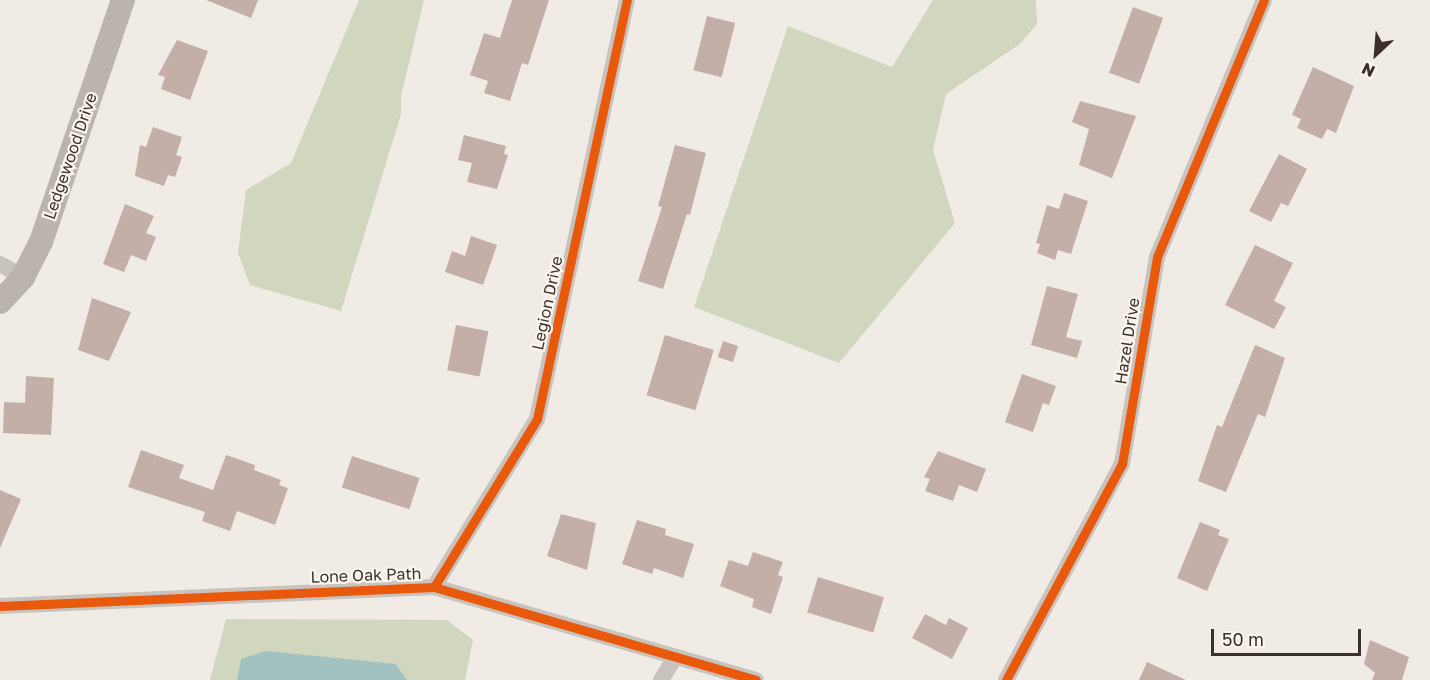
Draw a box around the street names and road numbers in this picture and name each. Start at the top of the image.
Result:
street label: Ledgewood Drive [39,90,101,222]
street label: Legion Drive [528,254,566,352]
street label: Hazel Drive [1111,296,1143,386]
street label: Lone Oak Path [310,563,422,587]

